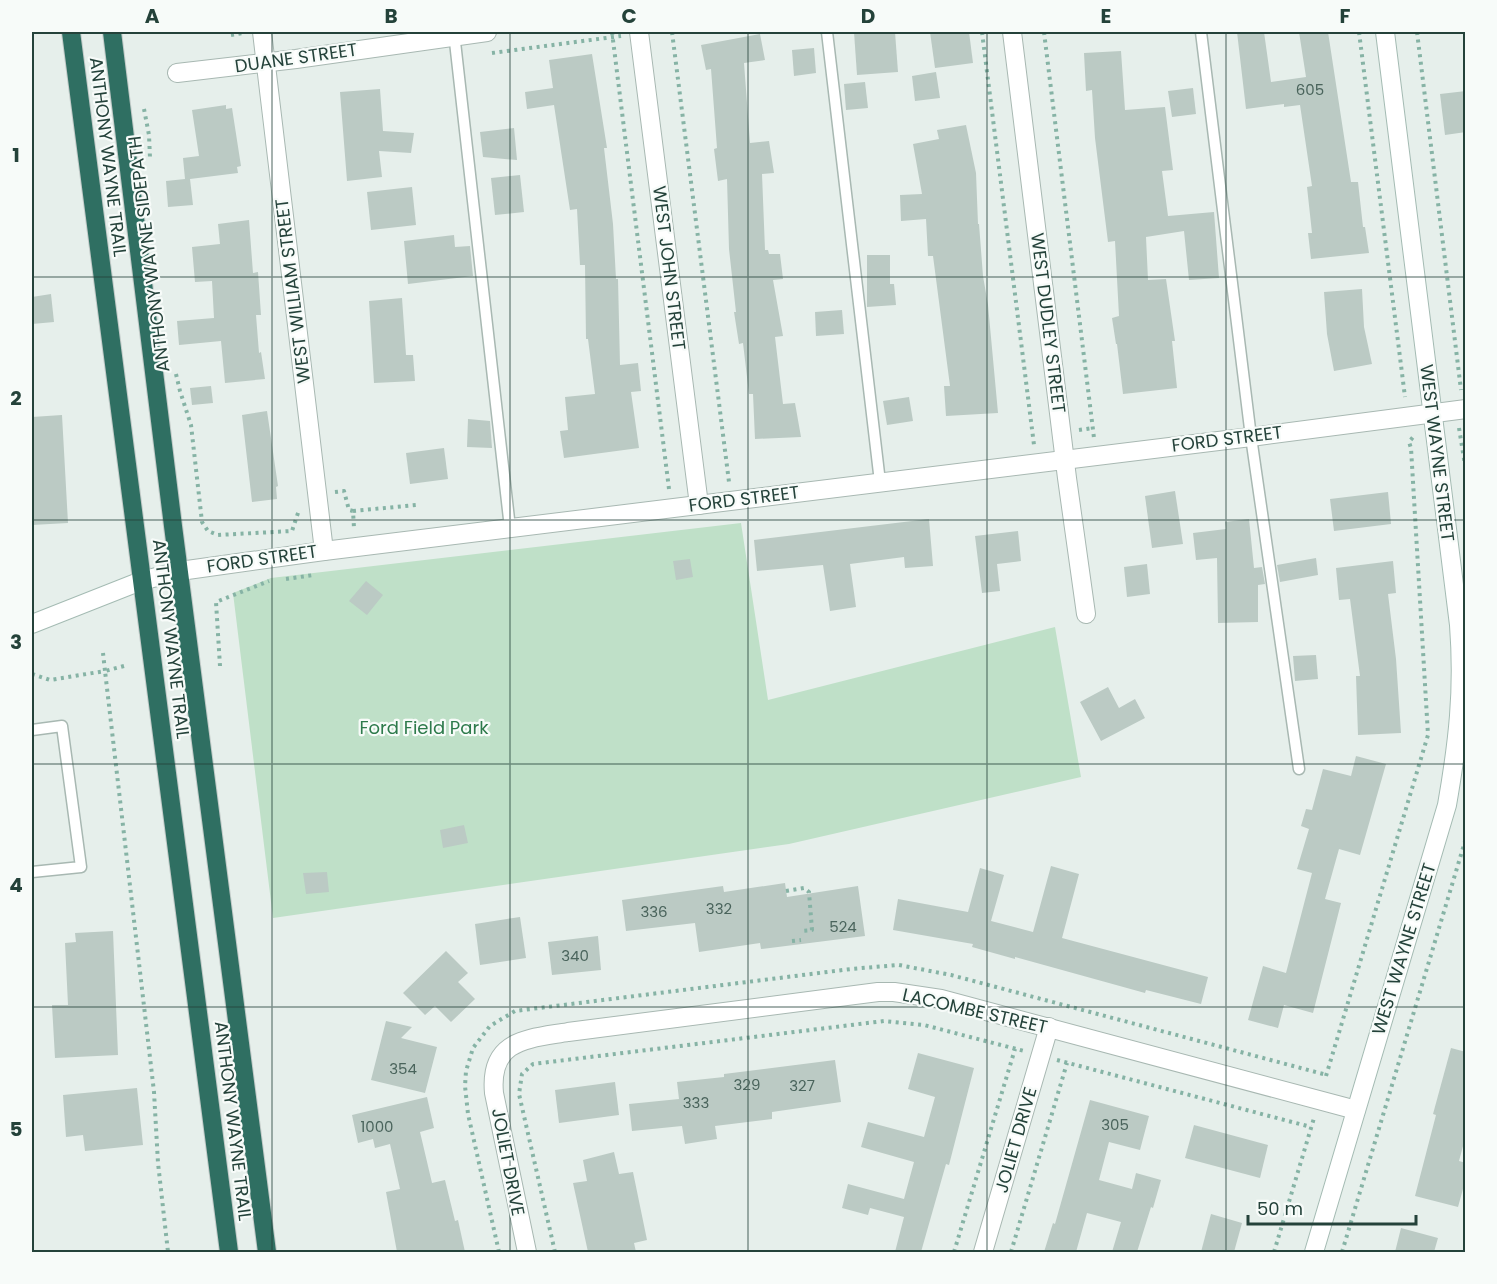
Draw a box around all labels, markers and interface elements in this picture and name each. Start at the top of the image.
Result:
text: A [145,2,160,30]
text: B [384,2,398,30]
text: C [621,2,637,30]
text: D [861,2,875,30]
text: E [1101,2,1111,30]
text: F [1340,2,1351,30]
street label: DUANE STREET [233,37,359,78]
street label: ANTHONY WAYNE TRAIL [84,56,133,258]
house number: 605 [1296,79,1324,100]
street label: ANTHONY WAYNE SIDEPATH [122,135,175,374]
text: 1 [12,141,20,169]
street label: WEST JOHN STREET [647,185,692,352]
street label: WEST WILLIAM STREET [269,197,316,385]
street label: WEST DUDLEY STREET [1025,231,1072,415]
street label: WEST WAYNE STREET [1414,363,1461,543]
text: 2 [10,384,22,412]
street label: FORD STREET [1170,419,1284,458]
street label: FORD STREET [687,479,801,518]
street label: ANTHONY WAYNE TRAIL [147,538,196,740]
street label: FORD STREET [205,538,319,579]
text: 3 [10,628,22,656]
park label: Ford Field Park [360,715,489,740]
street label: WEST WAYNE STREET [1366,860,1442,1038]
text: 4 [9,871,23,899]
house number: 332 [706,898,732,919]
house number: 336 [640,901,668,922]
house number: 524 [829,916,857,937]
house number: 340 [561,945,589,966]
street label: LACOMBE STREET [900,982,1050,1039]
street label: ANTHONY WAYNE TRAIL [209,1020,258,1222]
house number: 354 [389,1058,417,1079]
house number: 329 [734,1074,760,1095]
house number: 327 [789,1075,815,1096]
street label: JOLIET DRIVE [988,1084,1043,1196]
house number: 333 [683,1092,709,1113]
street label: JOLIET DRIVE [486,1106,531,1218]
house number: 305 [1101,1114,1129,1135]
text: 5 [10,1115,23,1143]
house number: 1000 [360,1116,394,1137]
scale bar [1248,1188,1416,1226]
text: 50 m [1257,1196,1303,1221]

